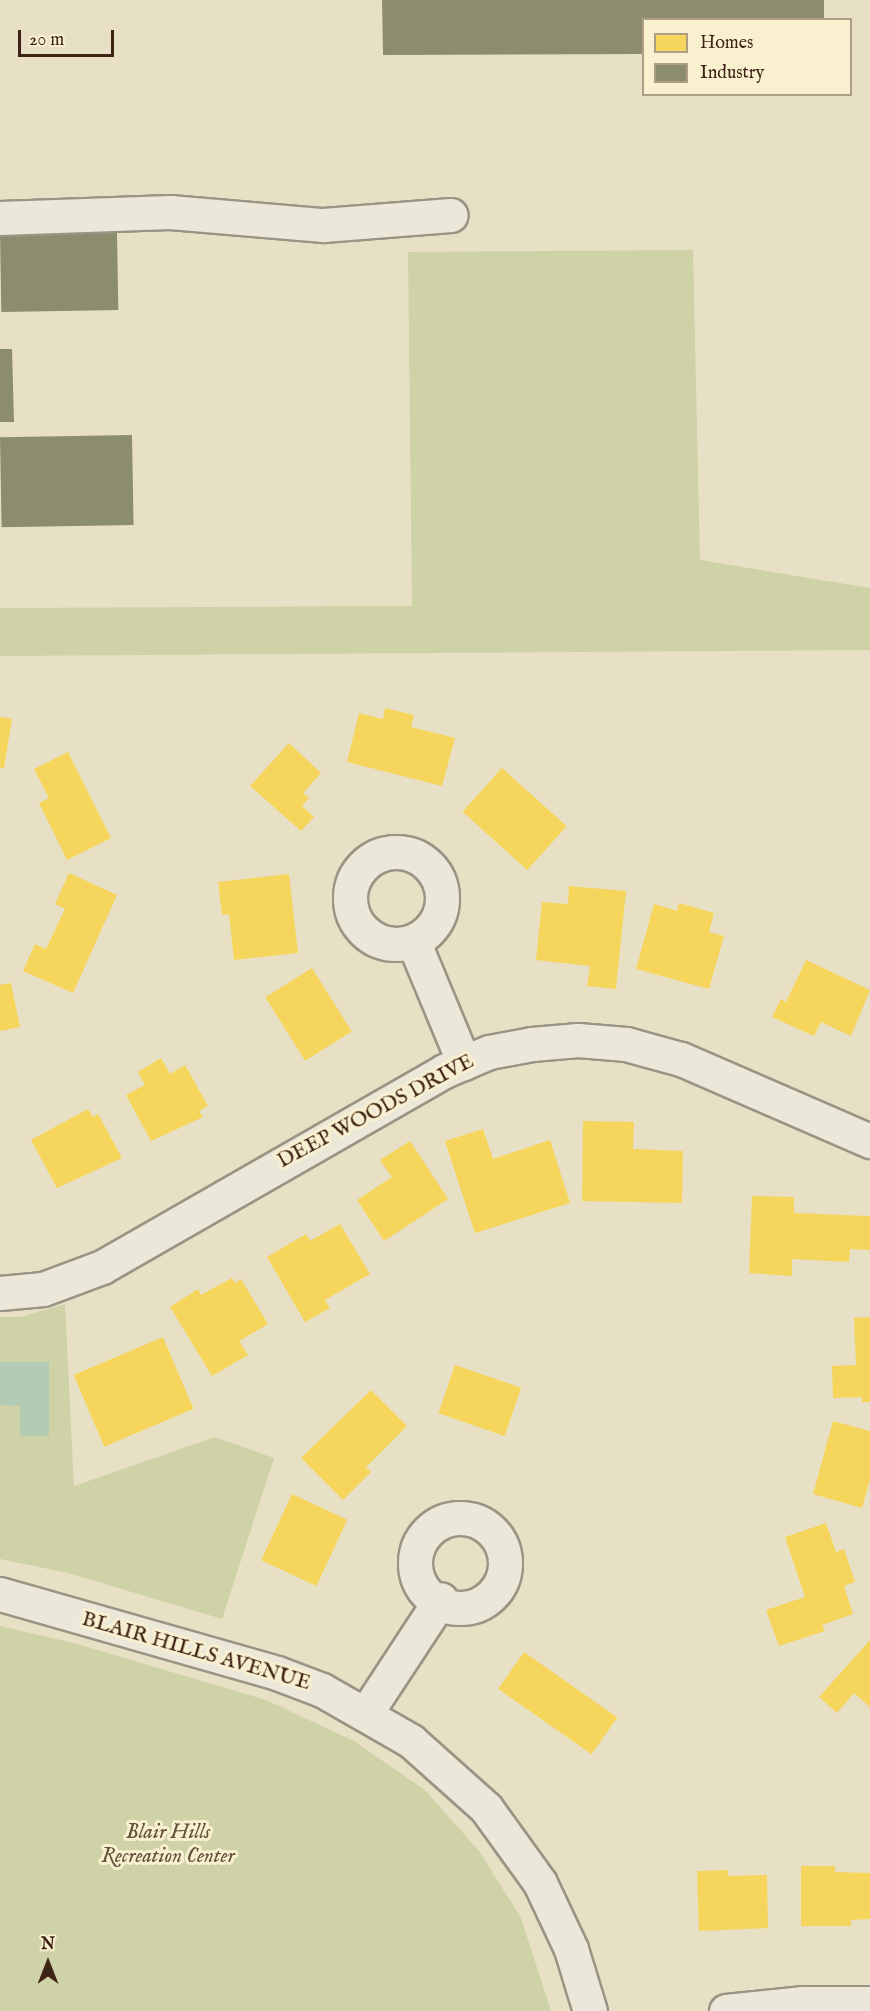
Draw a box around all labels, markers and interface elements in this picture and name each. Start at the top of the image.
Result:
scale bar [21,18,117,56]
legend [642,18,852,96]
text: 20 m [29,29,64,52]
text: Homes [700,32,753,55]
text: Industry [700,62,764,85]
street label: DEEP WOODS DRIVE [273,1050,479,1174]
street label: BLAIR HILLS AVENUE [79,1607,313,1697]
park label: Blair Hills Recreation Center [101,1820,235,1870]
north arrow [18,1933,78,1993]
text: N [41,1935,55,1955]

